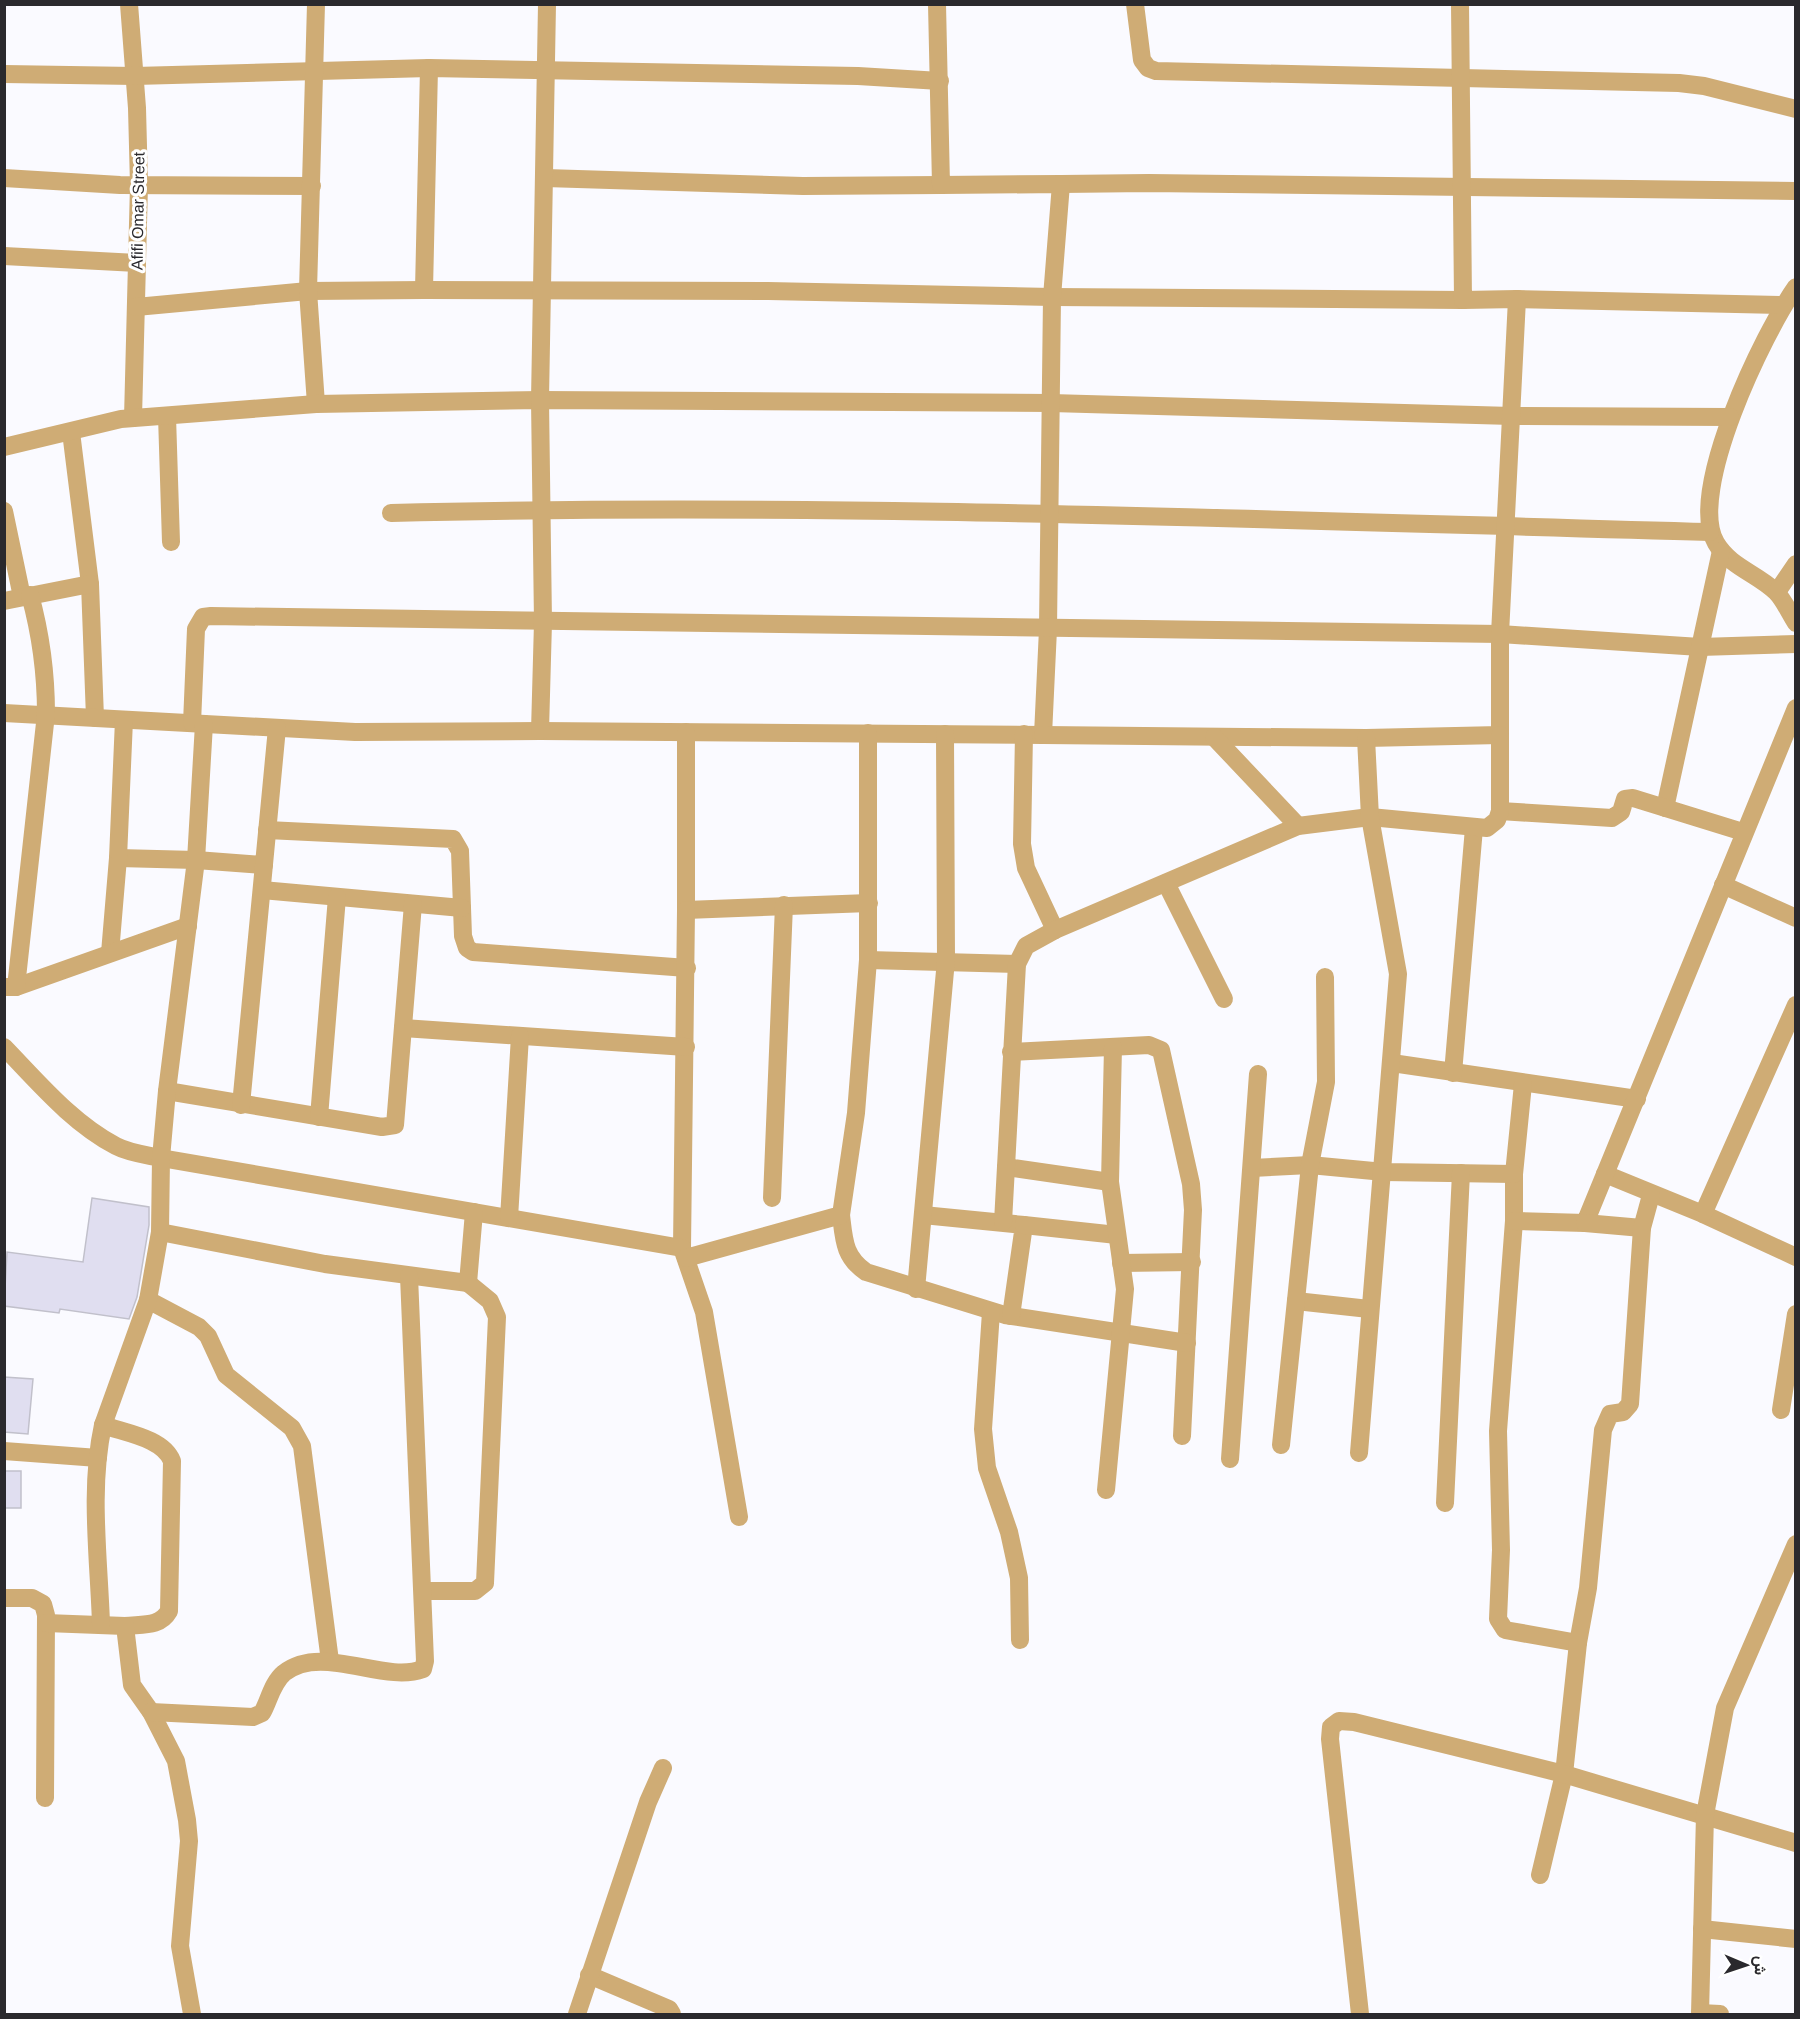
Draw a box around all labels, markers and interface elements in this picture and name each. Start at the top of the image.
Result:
street label: Afifi Omar Street [128,151,148,270]
north arrow [1716,1935,1776,1995]
text: ش [1751,1956,1769,1975]

